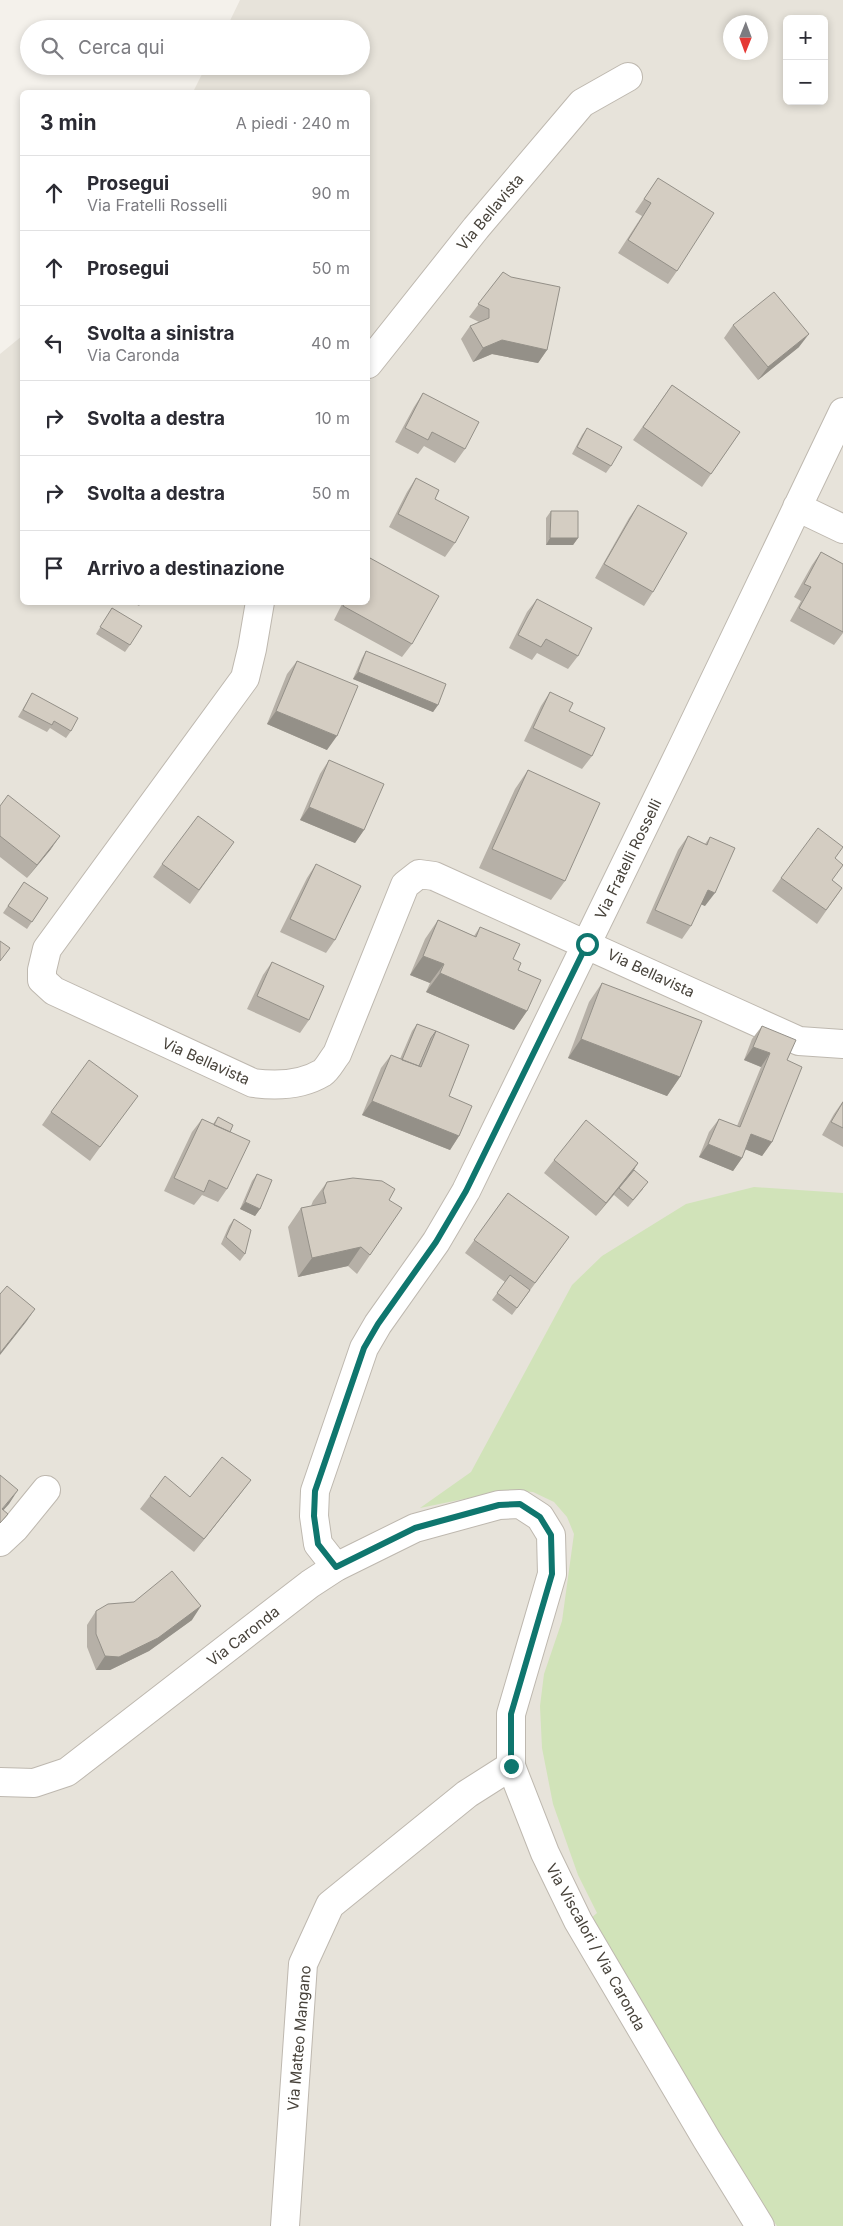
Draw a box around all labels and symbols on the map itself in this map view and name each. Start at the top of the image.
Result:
north arrow [723,15,768,60]
street label: Via Bellavista [452,170,528,254]
street label: Via Fratelli Rosselli [591,796,665,922]
route start [576,933,599,956]
street label: Via Bellavista [604,945,698,1001]
street label: Via Bellavista [159,1033,253,1089]
street label: Via Caronda [203,1602,283,1670]
route end [500,1755,523,1778]
street label: Via Viscalori / Via Caronda [542,1860,650,2034]
street label: Via Matteo Mangano [283,1964,315,2112]

